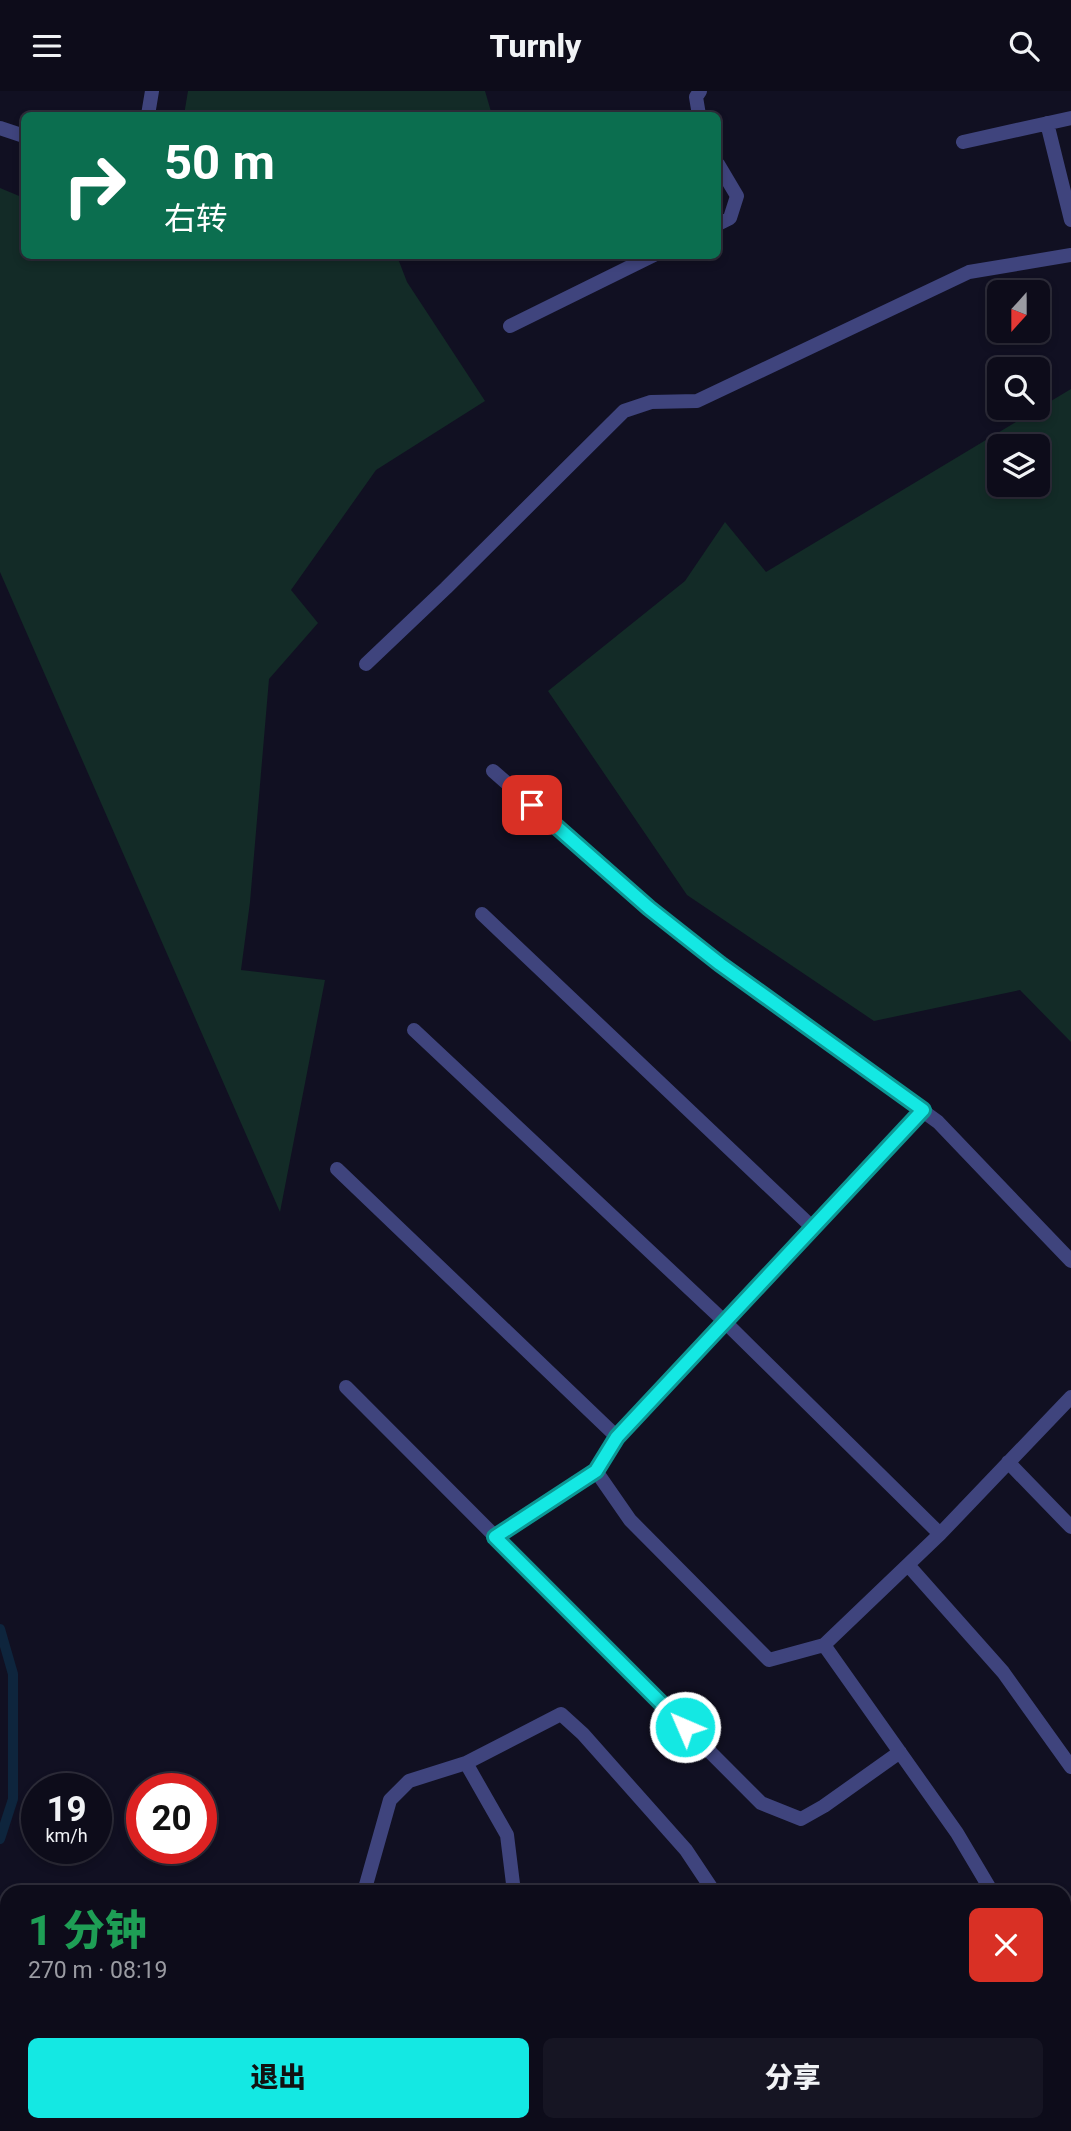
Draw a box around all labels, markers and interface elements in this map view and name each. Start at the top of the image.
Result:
icon: menu [28,27,66,65]
text: Turnly [490,27,581,65]
icon: search [1005,27,1043,65]
text: 50 m [164,134,275,191]
icon: right [49,140,140,231]
text: 右转 [164,200,228,238]
north arrow [987,280,1050,343]
map controls [987,280,1050,497]
button: search [987,357,1050,420]
button: layers [987,434,1050,497]
pin [502,775,562,835]
icon: arrive [513,786,551,824]
position arrow [648,1690,722,1764]
speed limit sign: 20 [126,1773,217,1864]
text: 19 [46,1789,87,1830]
text: km/h [45,1825,88,1846]
text: 1 分钟 [28,1906,147,1955]
button: close [969,1908,1043,1982]
text: 270 m · 08:19 [28,1957,167,1984]
button: 退出 [28,2038,529,2118]
button: 分享 [543,2038,1043,2118]

